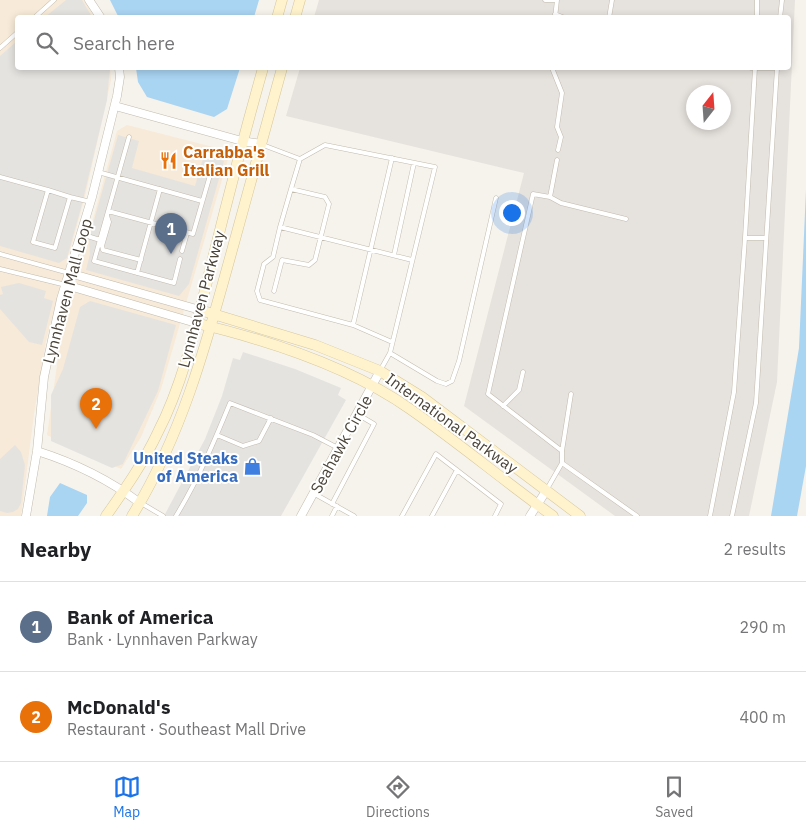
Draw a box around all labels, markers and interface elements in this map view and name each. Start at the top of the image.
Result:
search box [15,15,791,70]
icon: search [33,29,61,57]
text: Search here [73,31,175,55]
north arrow [686,85,731,130]
place label: Carrabba's Italian Grill [183,142,269,180]
restaurant icon: Carrabba's Italian Grill [159,151,179,171]
your location [499,200,525,226]
pin: 1 [155,213,187,254]
street label: Lynnhaven Mall Loop [38,216,96,366]
street label: Lynnhaven Parkway [173,228,229,370]
street label: International Parkway [382,368,522,478]
pin: 2 [80,388,112,429]
street label: Seahawk Circle [306,391,376,497]
place label: United Steaks of America [133,448,238,486]
shop icon: United Steaks of America [242,457,262,477]
text: Nearby [20,535,91,563]
text: 2 results [723,539,786,559]
text: Bank of America [67,605,214,629]
text: 1 [31,617,41,637]
text: 290 m [739,617,786,637]
text: Bank · Lynnhaven Parkway [67,629,258,649]
text: McDonald's [67,695,170,719]
text: 2 [31,707,41,727]
text: 400 m [739,707,786,727]
text: Restaurant · Southeast Mall Drive [67,719,306,739]
tab: Map [113,773,141,821]
tab: Directions [366,773,430,821]
tab: Saved [655,773,693,821]

